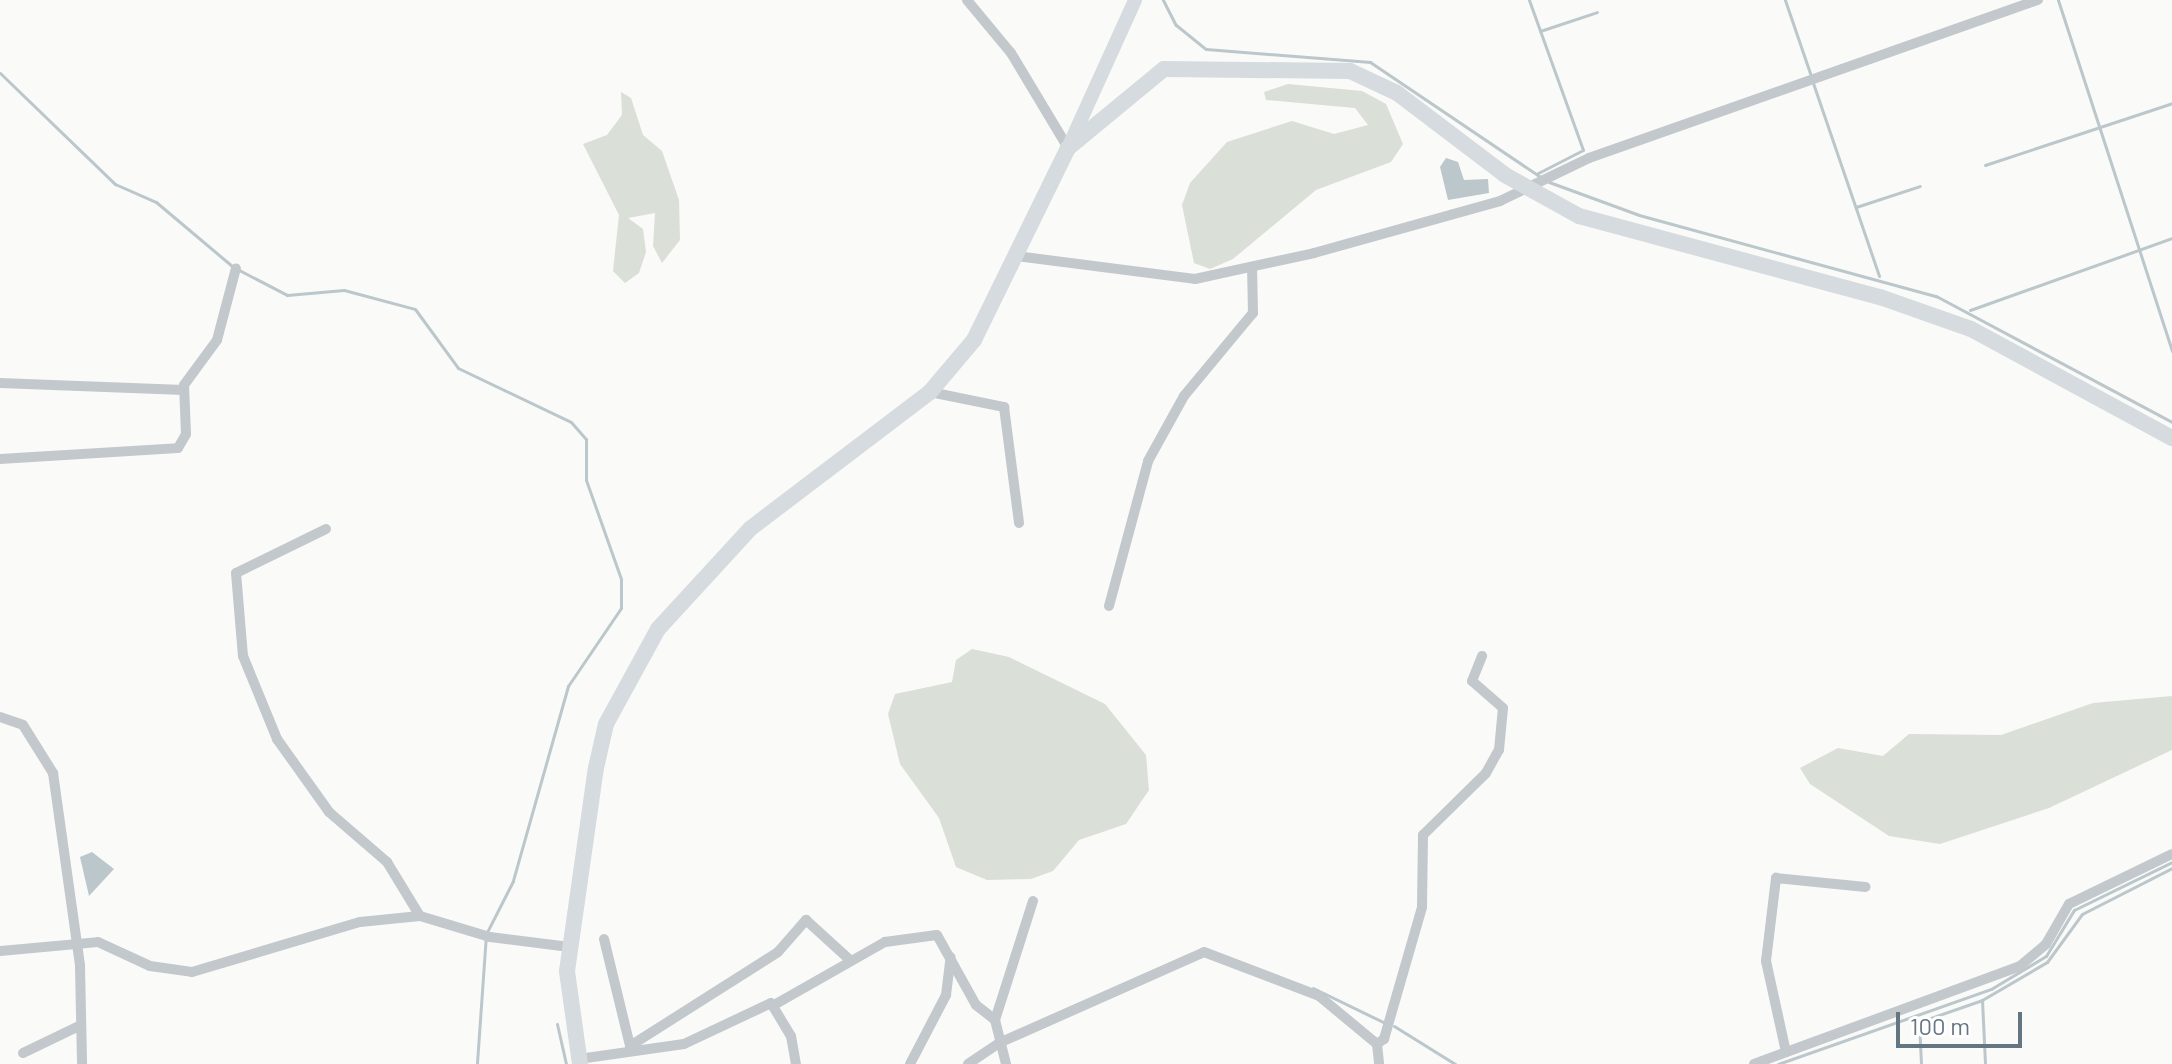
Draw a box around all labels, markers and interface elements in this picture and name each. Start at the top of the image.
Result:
scale bar [1900,996,2026,1046]
text: 100 m [1910,1011,1970,1040]

